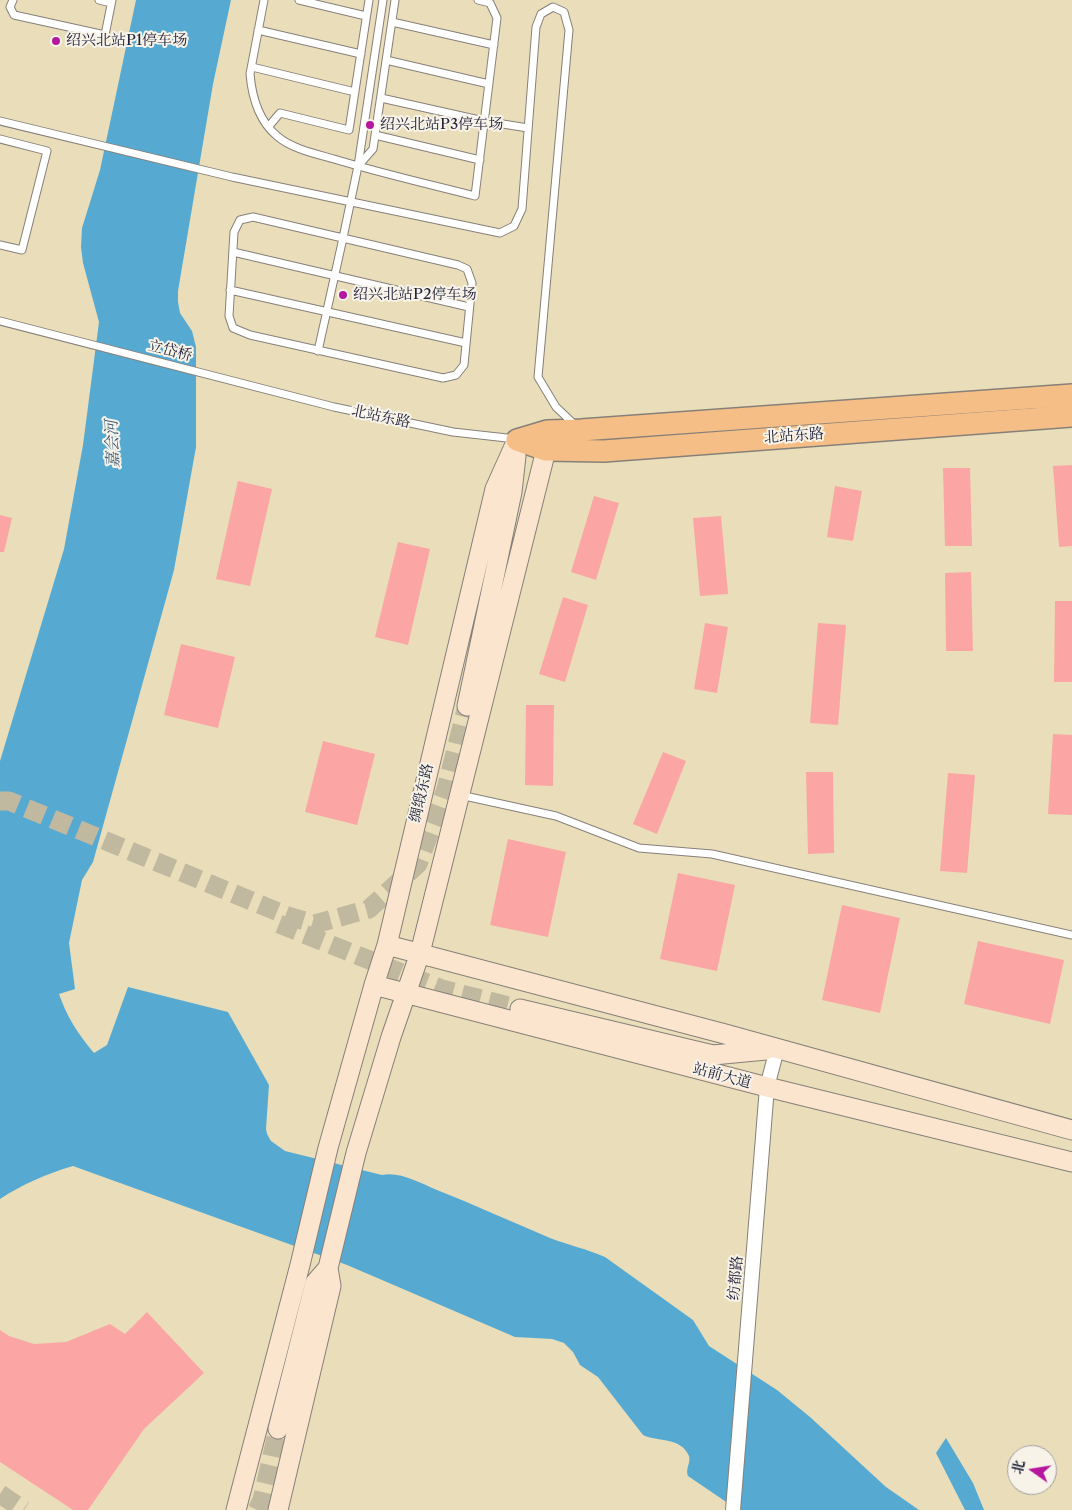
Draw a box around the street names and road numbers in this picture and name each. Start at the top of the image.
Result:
street label: 立岱桥 [146,337,194,365]
street label: 北站东路 [350,402,412,432]
street label: 北站东路 [763,425,825,447]
street label: 绸缎东路 [406,762,438,824]
street label: 站前大道 [691,1060,753,1092]
street label: 纺都路 [725,1255,747,1301]

